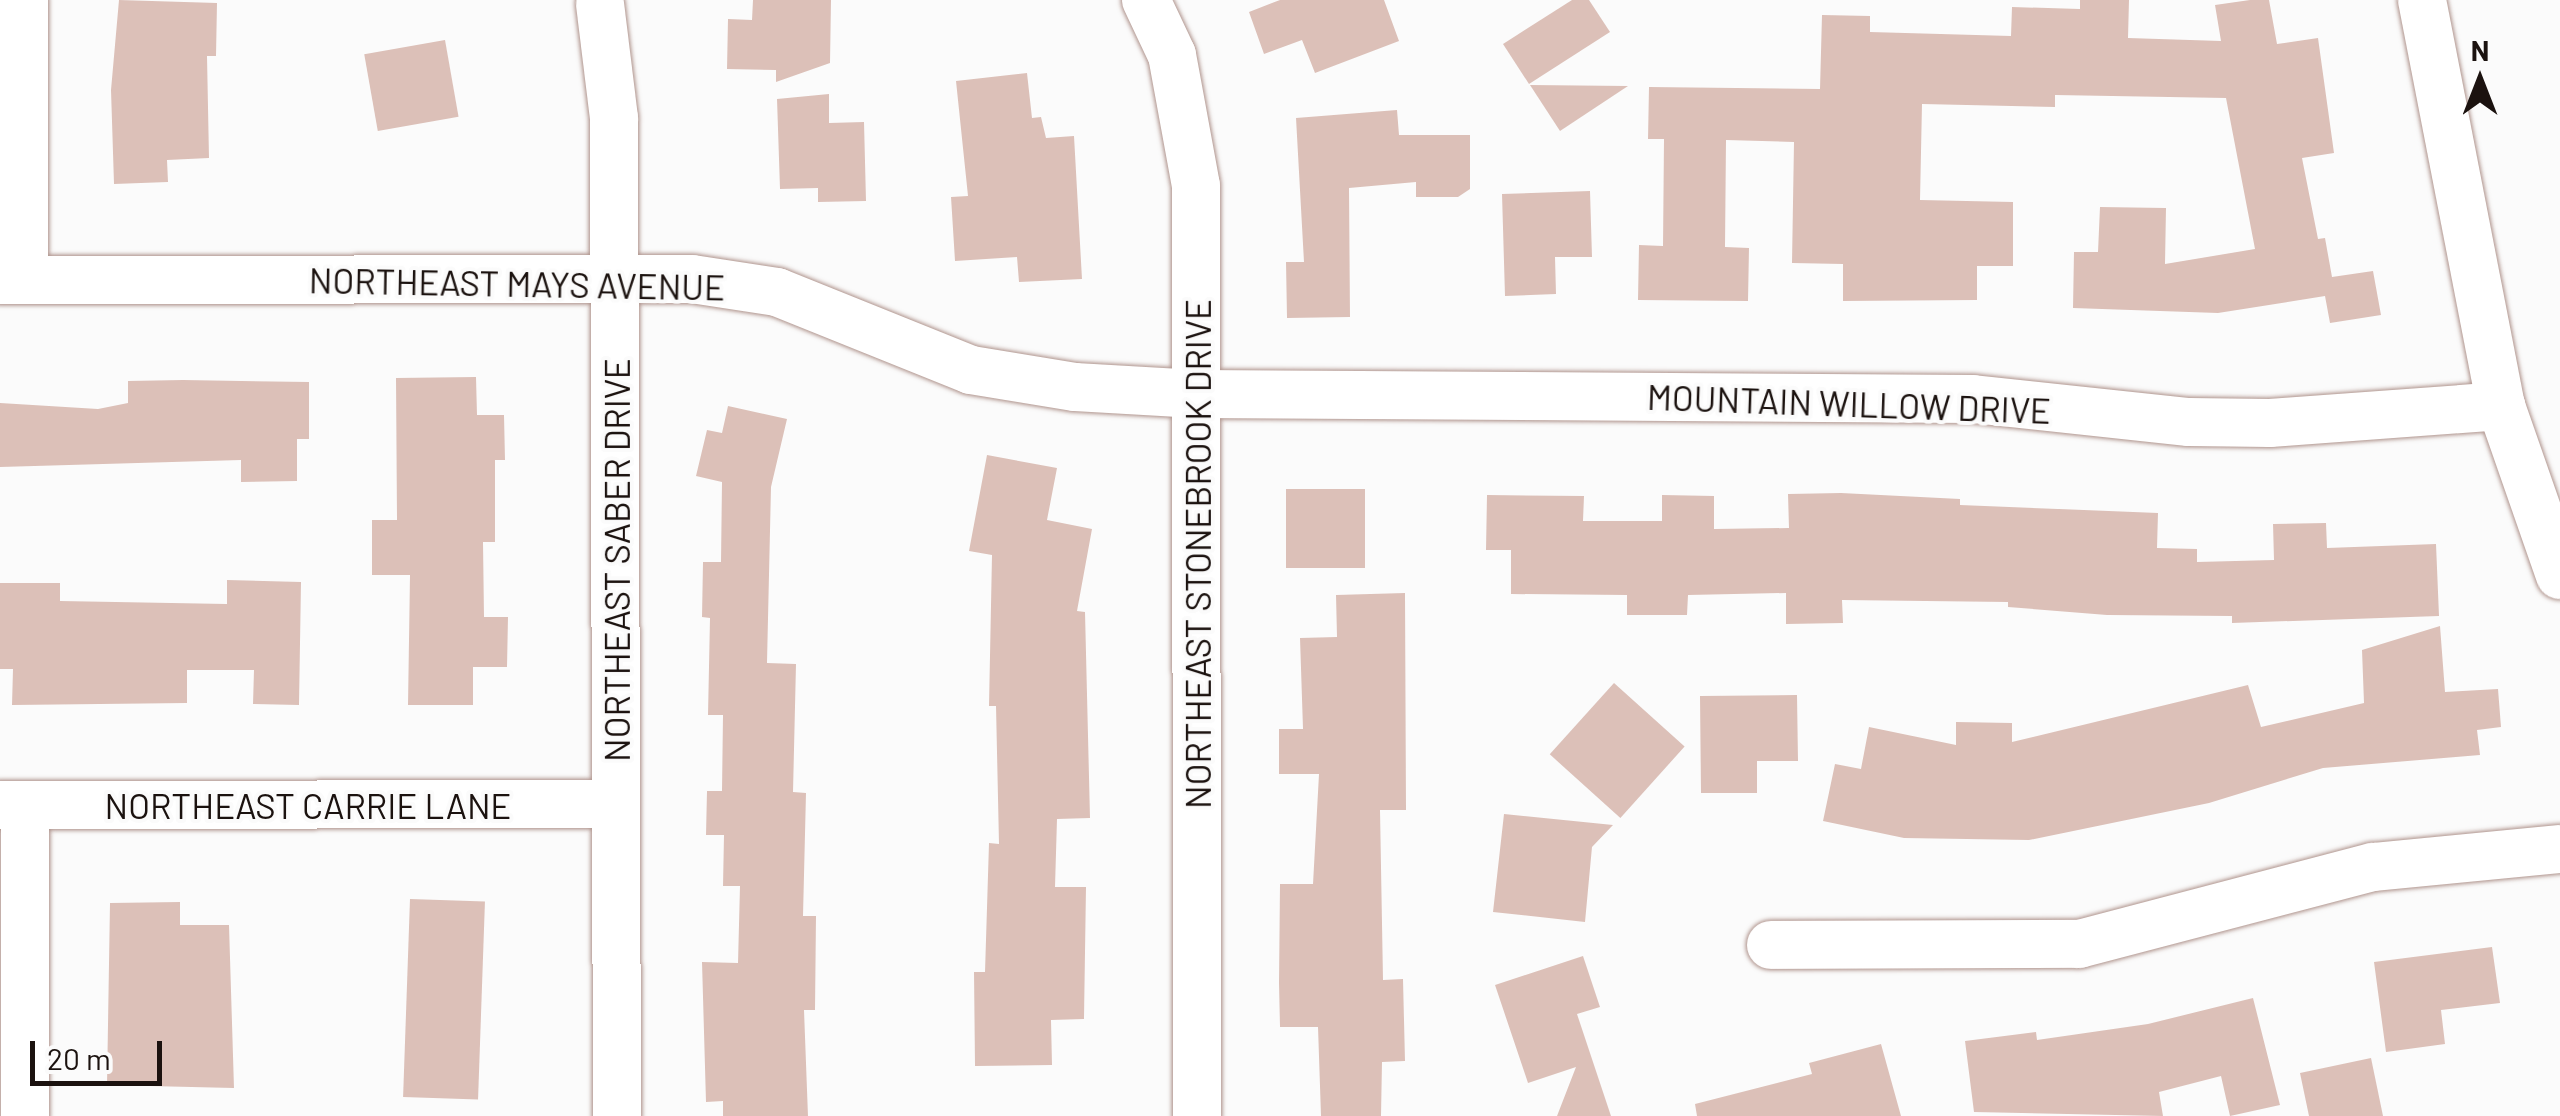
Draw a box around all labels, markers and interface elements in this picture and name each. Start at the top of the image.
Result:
north arrow [2430,30,2530,130]
text: N [2471,33,2489,67]
street label: NORTHEAST MAYS AVENUE [308,258,726,308]
street label: NORTHEAST STONEBROOK DRIVE [1176,299,1218,809]
street label: NORTHEAST SABER DRIVE [595,358,637,762]
street label: MOUNTAIN WILLOW DRIVE [1646,375,2052,431]
street label: NORTHEAST CARRIE LANE [105,784,511,826]
scale bar [35,1021,168,1083]
text: 20 m [47,1040,111,1076]

